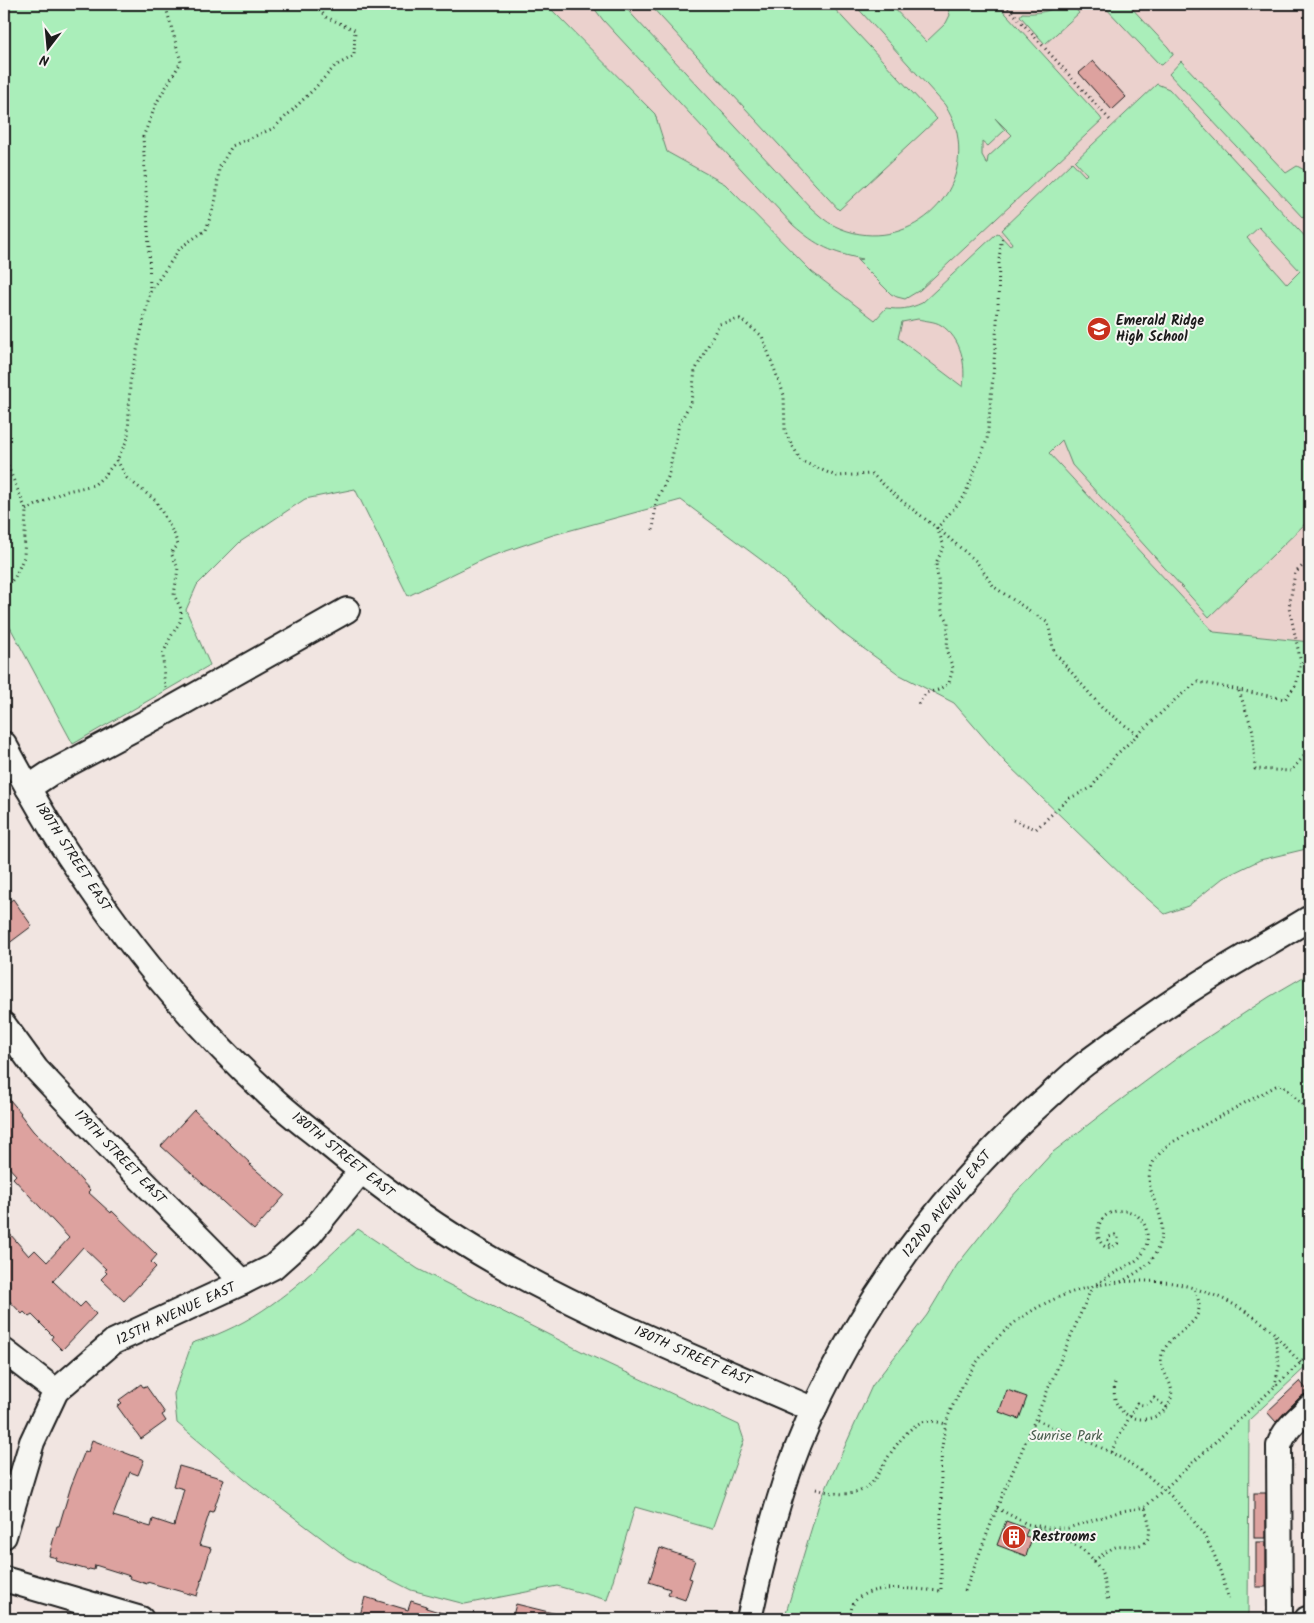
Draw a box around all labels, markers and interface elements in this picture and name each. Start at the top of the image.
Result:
north arrow [22,22,72,72]
text: N [37,48,52,71]
place label: Emerald Ridge High School [1116,310,1204,348]
school or university icon: Emerald Ridge High School [1086,316,1112,342]
street label: 180TH STREET EAST [29,798,117,917]
street label: 179TH STREET EAST [69,1105,172,1210]
street label: 180TH STREET EAST [287,1107,400,1204]
street label: 122ND AVENUE EAST [897,1145,998,1262]
street label: 125TH AVENUE EAST [112,1276,241,1351]
street label: 180TH STREET EAST [631,1320,757,1392]
park label: Sunrise Park [1030,1425,1103,1447]
building icon: Restrooms [1001,1524,1027,1550]
place label: Restrooms [1032,1526,1096,1548]

